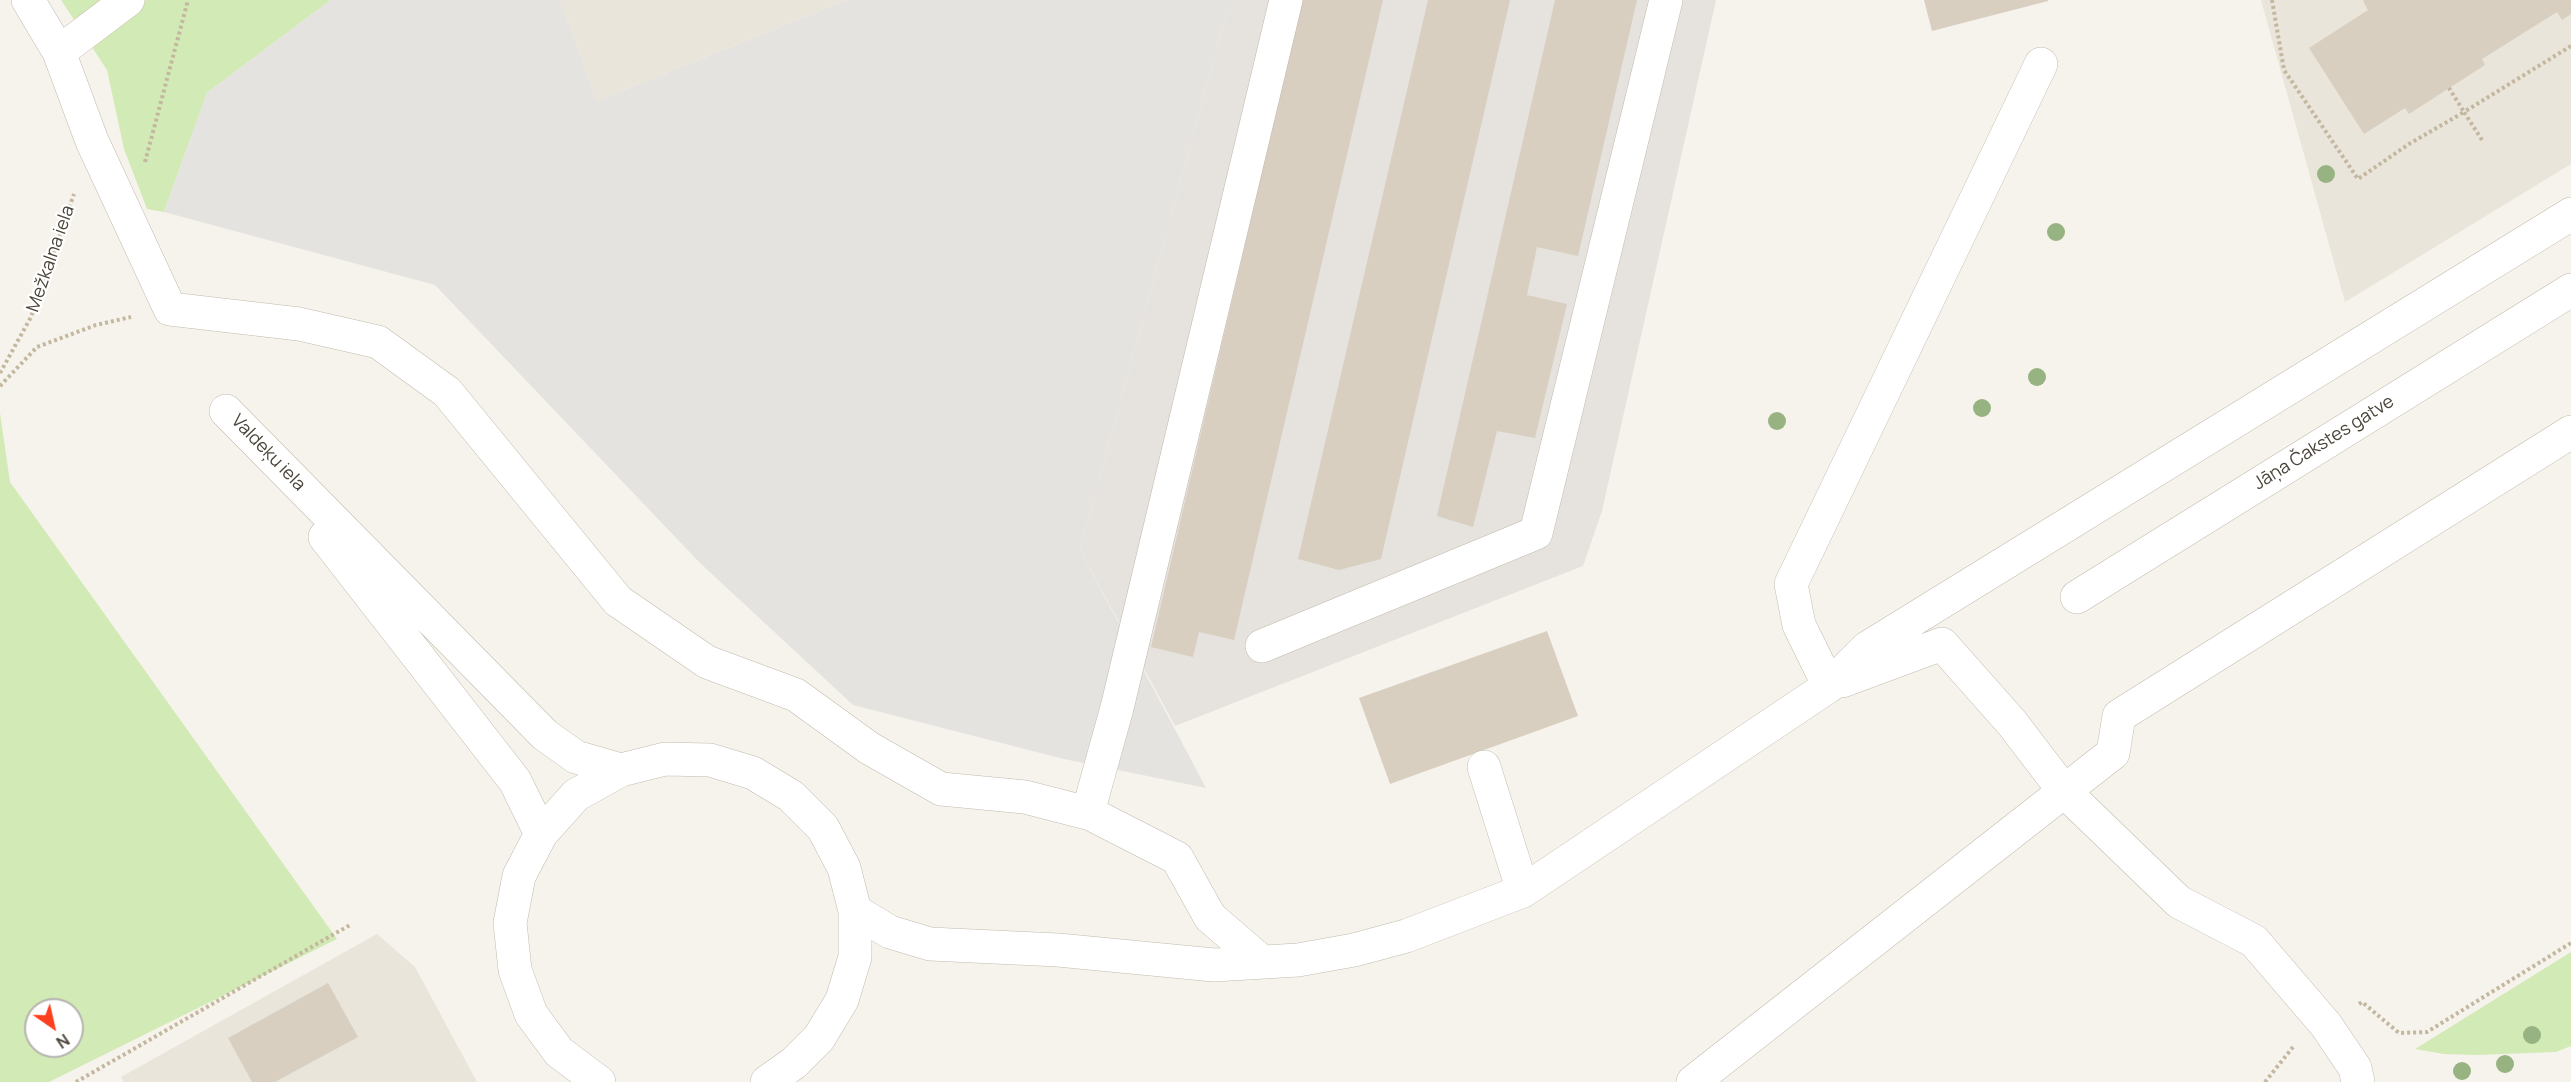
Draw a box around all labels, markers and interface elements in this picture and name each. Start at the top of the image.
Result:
street label: Mežkalna iela [23,203,79,315]
street label: Jāņa Čakstes gatve [2250,391,2398,495]
street label: Valdeķu iela [226,410,310,496]
north arrow [24,998,84,1058]
text: N [52,1029,74,1054]

